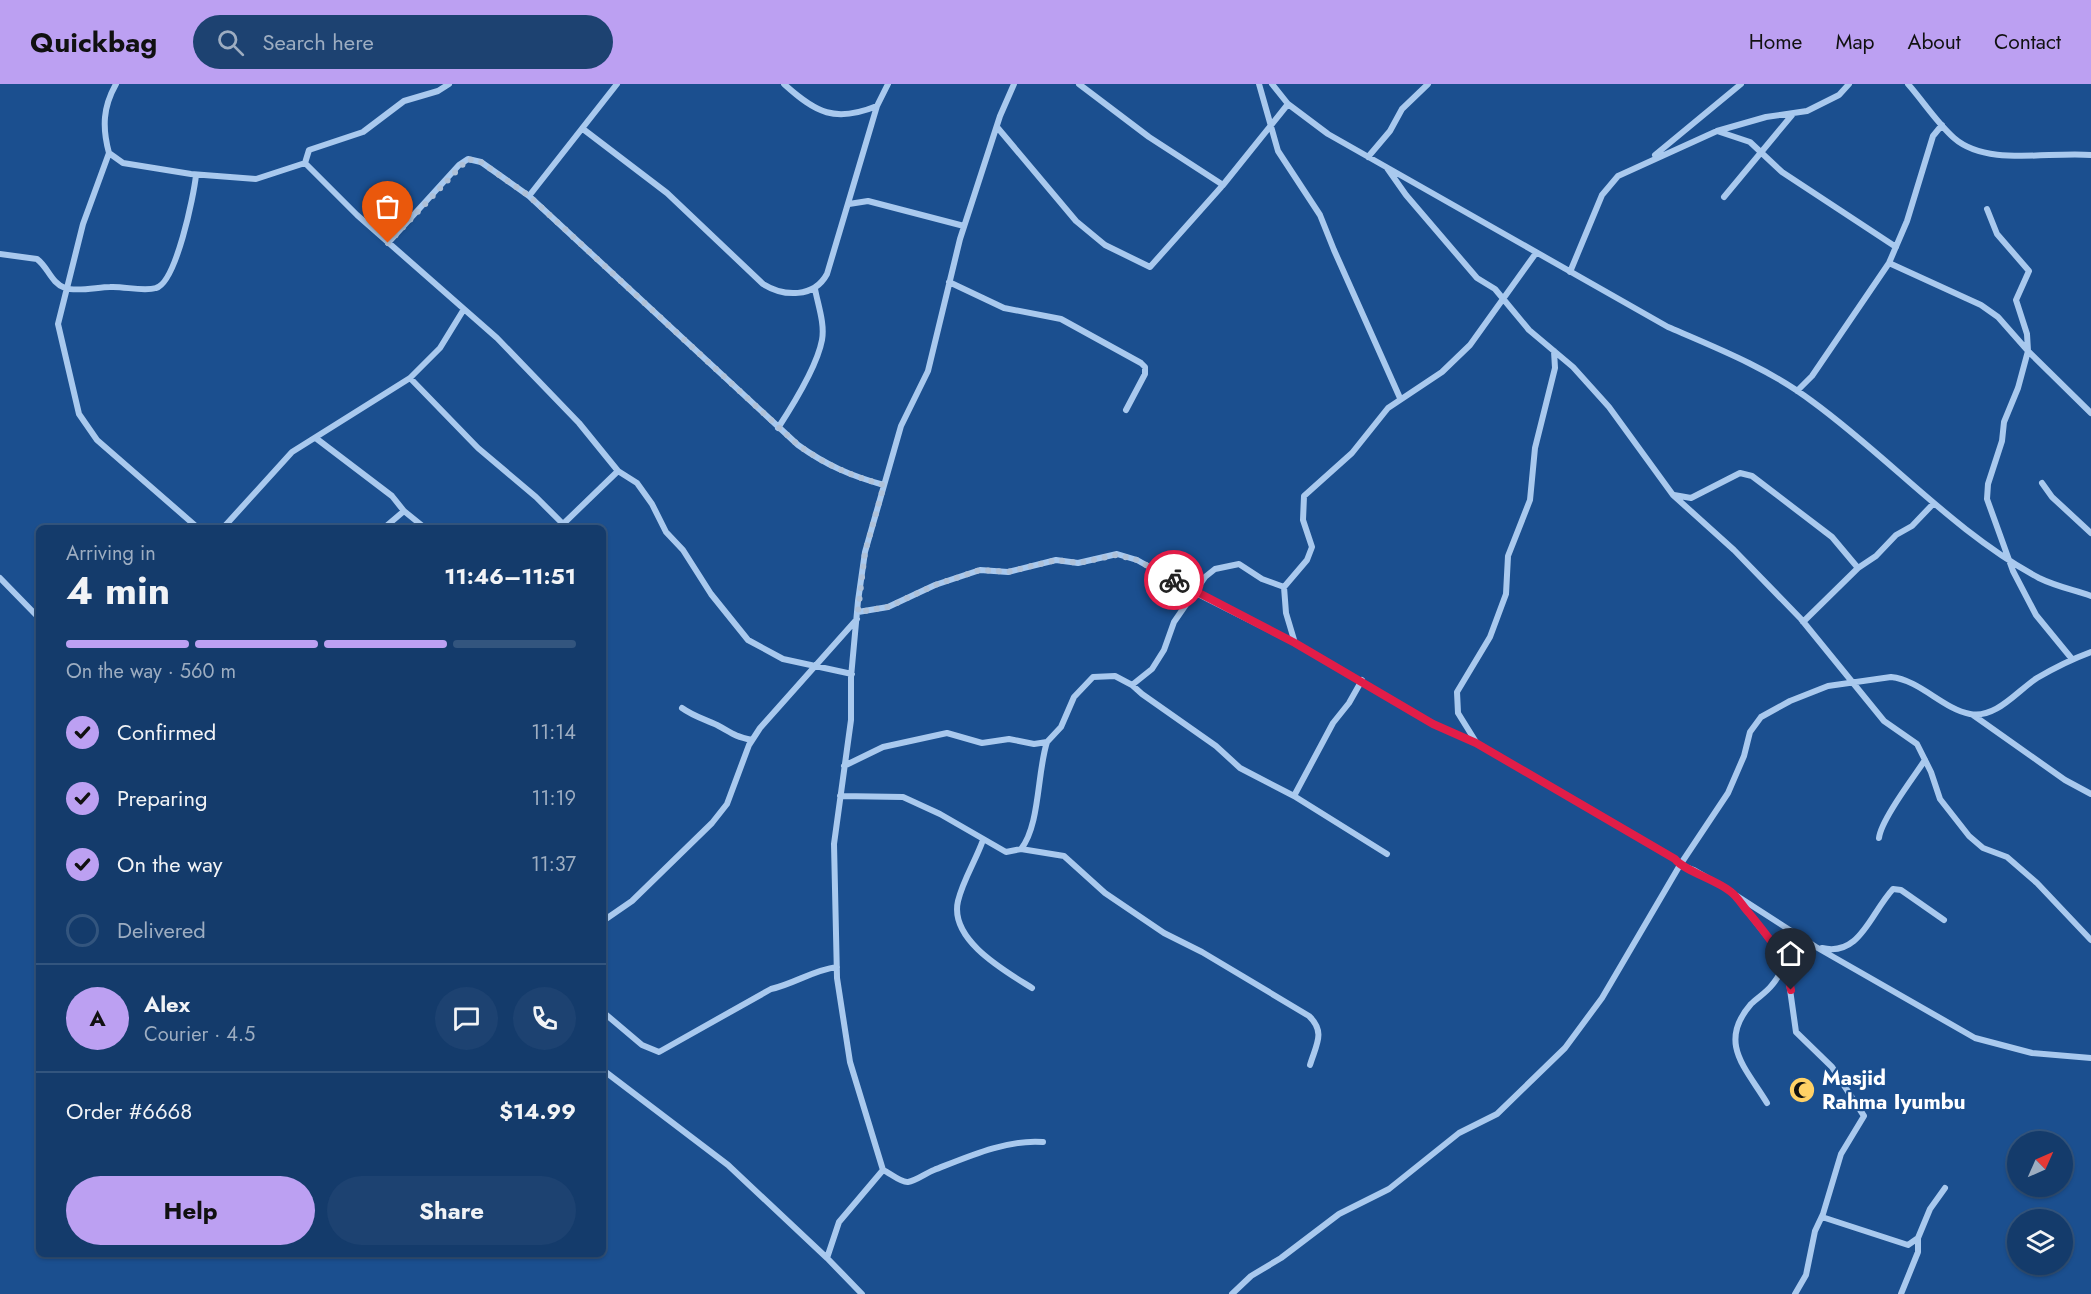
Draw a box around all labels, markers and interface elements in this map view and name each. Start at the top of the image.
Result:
search box [193,15,613,69]
text: Quickbag [30,22,157,63]
icon: search [214,26,247,59]
text: Search here [262,26,374,58]
text: Home [1749,27,1802,57]
text: Map [1835,27,1875,57]
text: About [1908,27,1961,57]
text: Contact [1994,27,2061,57]
pin [362,181,413,243]
icon: bag [371,190,404,223]
text: Arriving in [66,539,156,568]
courier [1144,550,1204,610]
text: 11:46–11:51 [444,560,576,592]
text: 4 min [66,562,170,619]
icon: bike [1158,564,1191,597]
text: On the way · 560 m [66,657,236,686]
icon: check [66,716,99,749]
text: Confirmed [117,716,216,748]
text: 11:14 [531,718,576,747]
icon: check [66,782,99,815]
text: Preparing [117,782,208,814]
text: 11:19 [531,784,576,813]
icon: check [66,848,99,881]
text: On the way [117,848,222,880]
text: 11:37 [531,850,576,879]
text: Delivered [117,914,206,946]
pin [1765,928,1816,990]
icon: home [1774,937,1807,970]
button: chat [435,987,498,1050]
button: phone [513,987,576,1050]
text: Alex [144,988,190,1020]
text: A [89,1002,106,1034]
text: Courier · 4.5 [144,1020,255,1049]
place label: Masjid Rahma Iyumbu [1822,1063,1966,1117]
mosque icon: Masjid Rahma Iyumbu [1787,1075,1817,1105]
text: Order #6668 [66,1095,192,1127]
text: $14.99 [499,1095,576,1127]
north arrow [2007,1131,2073,1197]
map controls [2007,1131,2073,1275]
button: Help [66,1176,315,1245]
button: Share [327,1176,576,1245]
button: layers [2007,1209,2073,1275]

